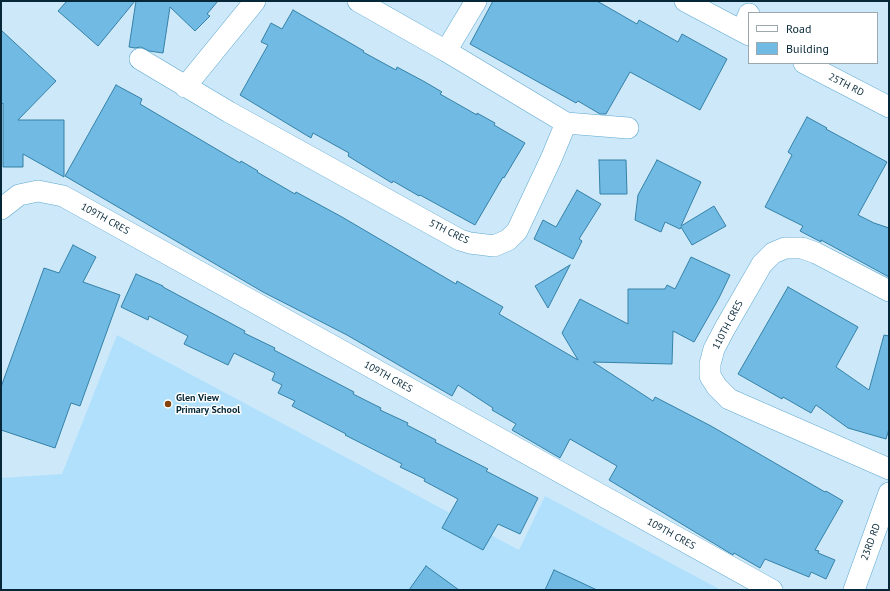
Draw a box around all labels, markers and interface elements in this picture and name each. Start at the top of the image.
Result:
legend [748,12,878,64]
text: Road [786,21,811,36]
text: Building [786,41,829,56]
street label: 25TH RD [826,71,866,99]
street label: 109TH CRES [79,201,131,237]
street label: 5TH CRES [427,217,471,247]
street label: 110TH CRES [710,299,746,351]
street label: 109TH CRES [362,359,414,395]
place label: Glen View Primary School [176,392,240,416]
marker: Glen View Primary School [163,399,173,409]
street label: 109TH CRES [645,516,697,552]
street label: 23RD RD [859,522,883,562]

